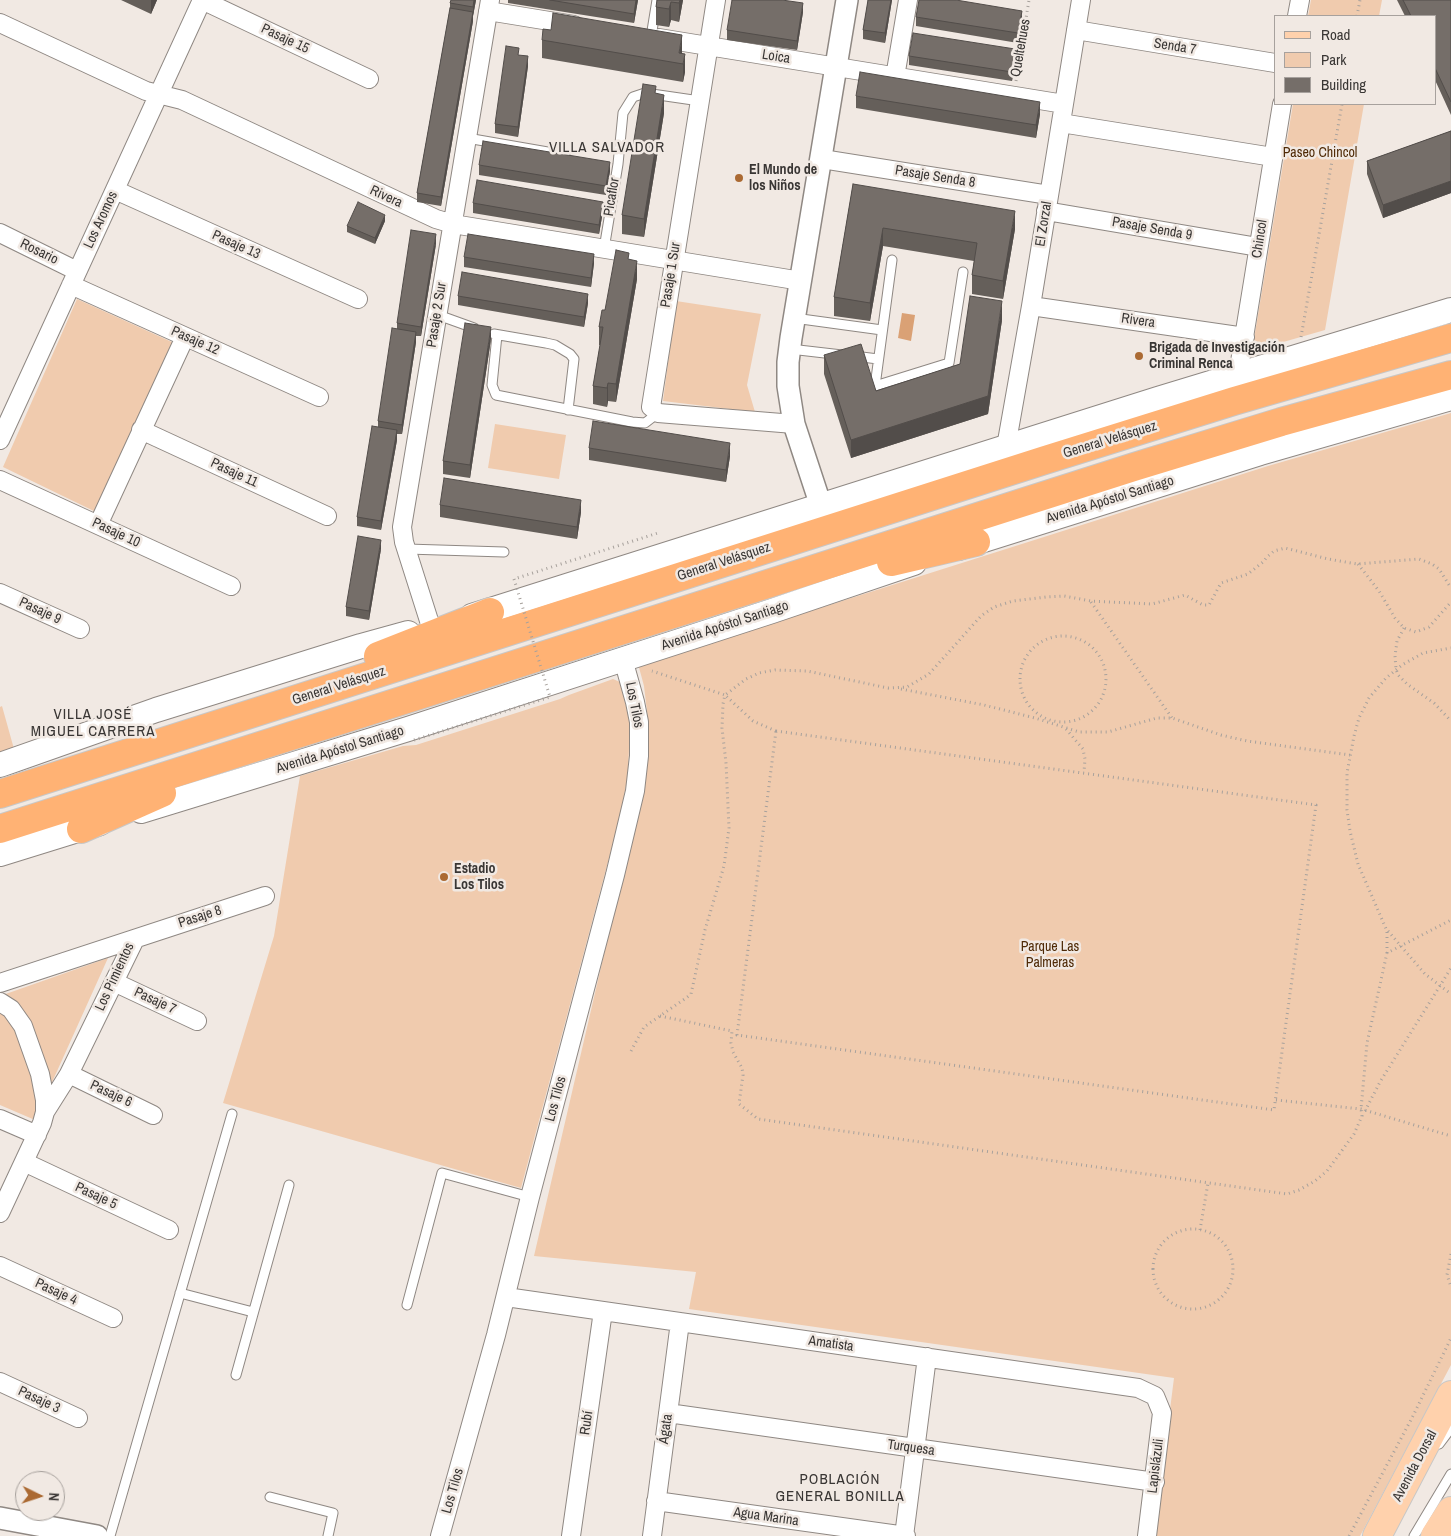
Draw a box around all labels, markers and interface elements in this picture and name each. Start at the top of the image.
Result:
legend [1274,15,1436,105]
street label: Queltehues [1008,18,1034,78]
street label: Pasaje 15 [258,21,312,57]
text: Road [1321,24,1350,45]
street label: Senda 7 [1153,35,1197,59]
street label: Loica [761,47,791,67]
text: Park [1321,49,1346,70]
text: Building [1321,74,1366,95]
district label: VILLA SALVADOR [547,139,667,157]
park label: Paseo Chincol [1283,145,1357,161]
place label: El Mundo de los Niños [749,162,817,194]
street label: Pasaje Senda 8 [894,162,976,192]
marker: El Mundo de los Niños [733,172,745,184]
street label: Picaflor [601,176,623,218]
street label: Rivera [367,182,405,212]
street label: Los Aromos [80,189,122,251]
street label: El Zorzal [1032,200,1056,248]
street label: Pasaje Senda 9 [1111,214,1193,244]
street label: Chincol [1249,218,1271,260]
street label: Pasaje 13 [209,227,263,263]
street label: Rosario [17,236,61,268]
street label: Pasaje 1 Sur [658,241,684,309]
street label: Pasaje 2 Sur [424,281,450,349]
street label: Rivera [1120,310,1156,332]
street label: Pasaje 12 [168,323,222,359]
place label: Brigada de Investigación Criminal Renca [1149,340,1285,372]
marker: Brigada de Investigación Criminal Renca [1133,350,1145,362]
street label: General Velásquez [1061,418,1159,462]
street label: Pasaje 11 [208,455,260,491]
street label: Avenida Apóstol Santiago [1044,473,1176,527]
street label: Pasaje 10 [89,515,143,551]
street label: General Velásquez [675,539,773,585]
street label: Pasaje 9 [16,594,64,628]
street label: Avenida Apóstol Santiago [659,598,791,654]
street label: General Velásquez [290,663,388,709]
street label: Los Tilos [621,681,647,729]
district label: VILLA JOSÉ MIGUEL CARRERA [29,706,157,741]
street label: Avenida Apóstol Santiago [274,723,406,777]
place label: Estadio Los Tilos [454,861,504,894]
marker: Estadio Los Tilos [438,871,450,883]
street label: Pasaje 8 [176,902,224,932]
park label: Parque Las Palmeras [1021,939,1079,972]
street label: Los Pimientos [92,940,138,1014]
street label: Pasaje 7 [131,984,179,1018]
street label: Los Tilos [542,1074,570,1124]
street label: Pasaje 6 [87,1077,135,1111]
street label: Pasaje 5 [72,1179,120,1213]
street label: Pasaje 4 [32,1275,80,1309]
street label: Amatista [807,1333,855,1355]
street label: Pasaje 3 [15,1383,63,1417]
street label: Rubí [577,1410,597,1436]
street label: Ágata [656,1413,676,1445]
street label: Avenida Dorsal [1389,1427,1441,1505]
street label: Turquesa [886,1436,936,1460]
street label: Lapislázuli [1144,1438,1168,1494]
street label: Los Tilos [439,1466,467,1516]
north arrow [15,1471,65,1521]
district label: POBLACIÓN GENERAL BONILLA [774,1471,906,1506]
text: N [45,1492,63,1502]
street label: Agua Marina [732,1504,800,1530]

